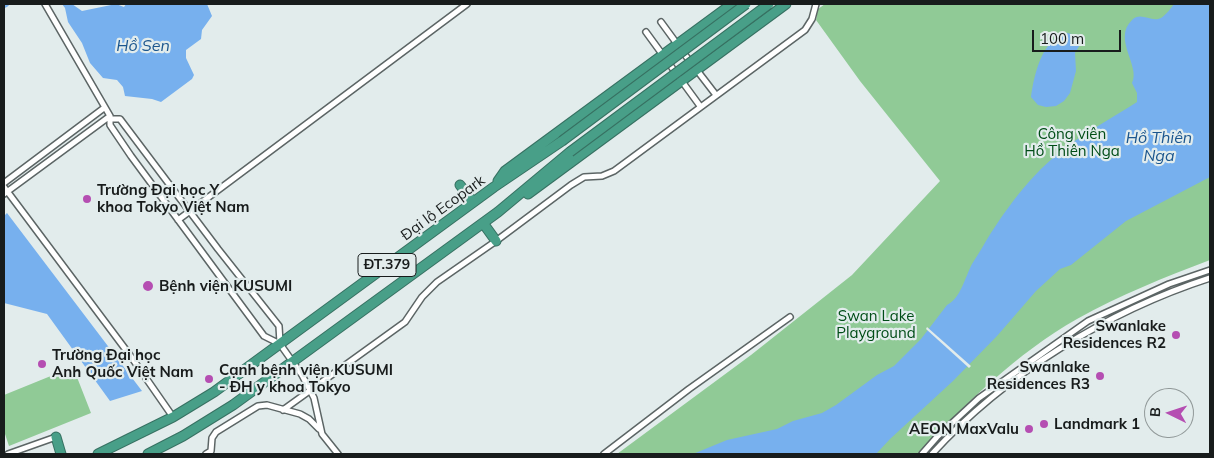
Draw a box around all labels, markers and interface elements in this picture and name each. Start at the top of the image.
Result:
scale bar [1034,20,1123,52]
text: 100 m [1040,29,1084,48]
water label: Hồ Sen [116,36,170,56]
park label: Công viên Hồ Thiên Nga [1024,125,1120,160]
water label: Hồ Thiên Nga [1126,128,1192,166]
street label: Đại lộ Ecopark [397,171,489,245]
place label: Trường Đại học Y khoa Tokyo Việt Nam [97,181,249,216]
marker: Trường Đại học Y khoa Tokyo Việt Nam [81,193,93,205]
road number: ĐT.379 [358,254,416,276]
place label: Bệnh viện KUSUMI [159,277,292,295]
marker: Bệnh viện KUSUMI [141,279,155,293]
park label: Swan Lake Playground [836,307,916,342]
place label: Swanlake Residences R2 [1063,317,1166,352]
marker: Swanlake Residences R2 [1170,329,1182,341]
place label: Trường Đại học Anh Quốc Việt Nam [52,346,194,381]
marker: Trường Đại học Anh Quốc Việt Nam [36,358,48,370]
place label: Swanlake Residences R3 [987,358,1090,393]
place label: Cạnh bệnh viện KUSUMI - ĐH y khoa Tokyo [219,361,393,396]
marker: Swanlake Residences R3 [1094,370,1106,382]
marker: Cạnh bệnh viện KUSUMI - ĐH y khoa Tokyo [203,373,215,385]
north arrow [1144,388,1194,438]
text: B [1146,407,1164,417]
place label: Landmark 1 [1054,415,1140,433]
marker: Landmark 1 [1038,418,1050,430]
place label: AEON MaxValu [909,420,1019,438]
marker: AEON MaxValu [1023,423,1035,435]

